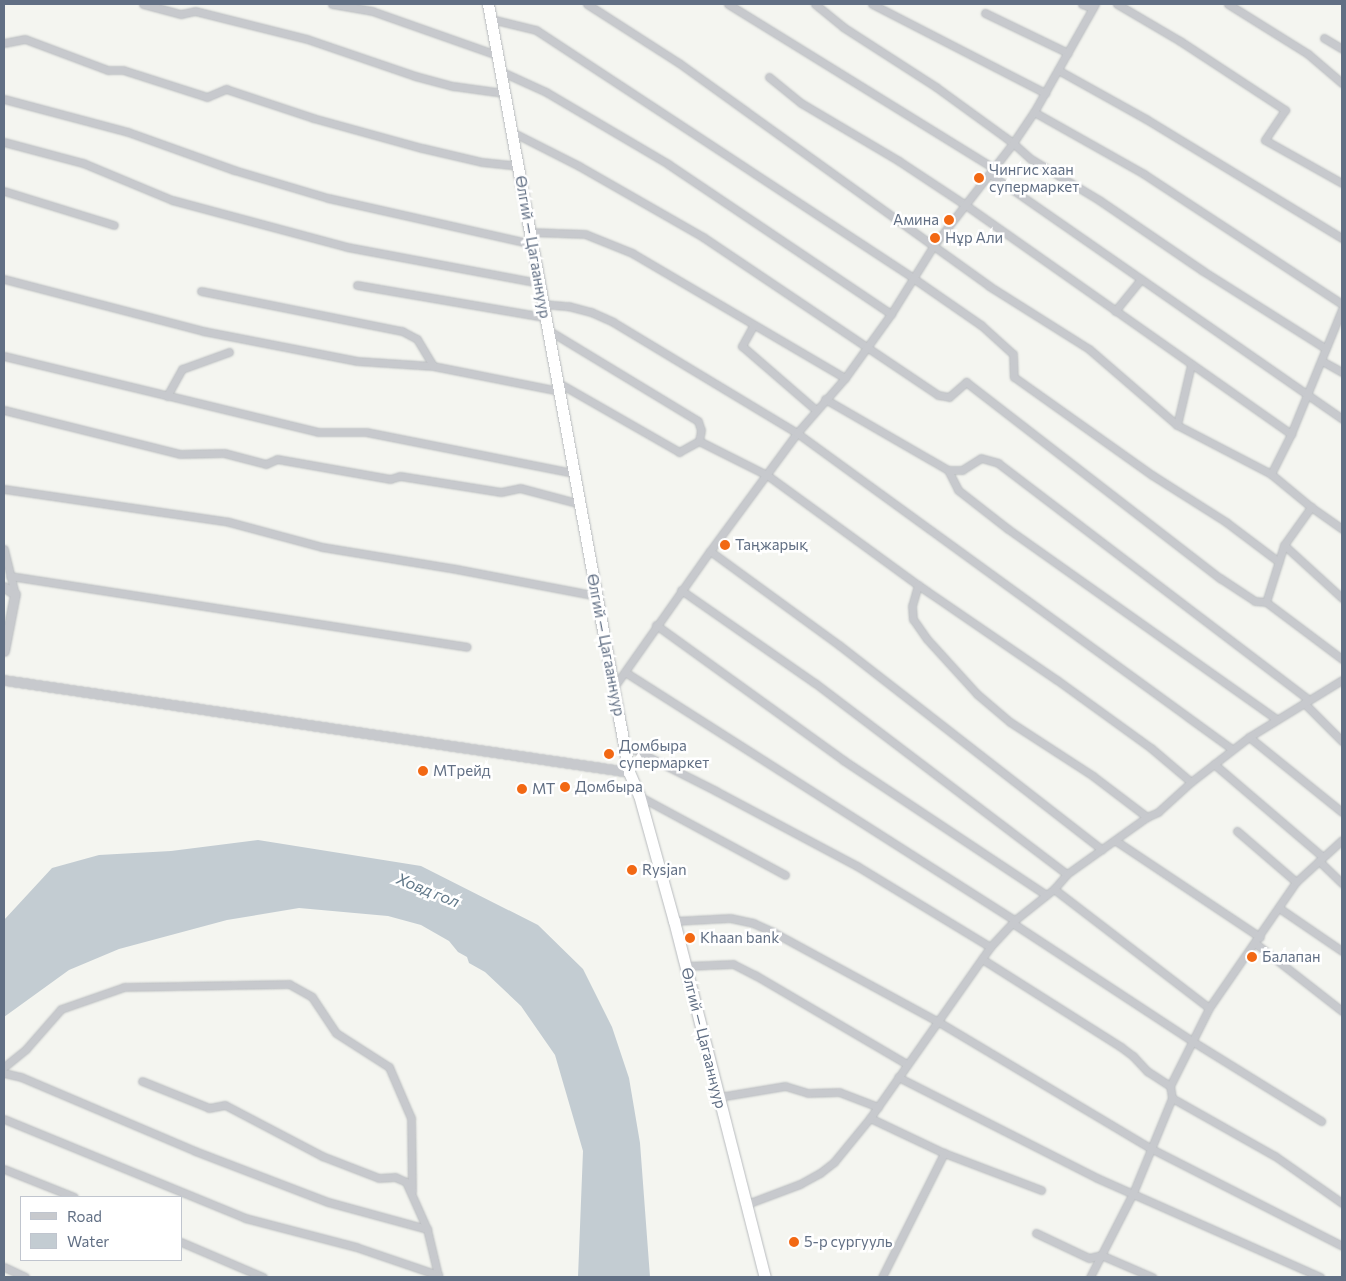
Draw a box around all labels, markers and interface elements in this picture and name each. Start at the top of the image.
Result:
place label: Чингис хаан супермаркет [989,160,1079,195]
marker: Чингис хаан супермаркет [973,172,985,184]
street label: Өлгий — Цагааннуур [512,174,554,320]
place label: Амина [893,211,939,229]
marker: Амина [943,214,955,226]
place label: Нұр Али [945,229,1003,247]
marker: Нұр Али [929,232,941,244]
place label: Таңжарық [735,536,808,554]
marker: Таңжарық [719,539,731,551]
street label: Өлгий — Цагааннуур [583,572,629,718]
place label: Домбыра супермаркет [619,736,709,771]
marker: Домбыра супермаркет [603,748,615,760]
place label: MTрейд [433,762,491,780]
marker: MTрейд [417,765,429,777]
place label: Домбыра [575,778,643,796]
place label: МТ [532,780,555,798]
marker: Домбыра [559,781,571,793]
marker: МТ [516,783,528,795]
place label: Rysjan [642,861,687,879]
marker: Rysjan [626,864,638,876]
water label: Ховд гол [394,869,462,911]
place label: Khaan bank [700,929,779,947]
marker: Khaan bank [684,932,696,944]
place label: Балапан [1262,948,1320,966]
marker: Балапан [1246,951,1258,963]
street label: Өлгий — Цагааннуур [678,966,730,1110]
legend [20,1196,182,1261]
text: Road [67,1207,102,1225]
text: Water [67,1232,109,1250]
place label: 5-р сургууль [804,1233,893,1251]
marker: 5-р сургууль [788,1236,800,1248]

